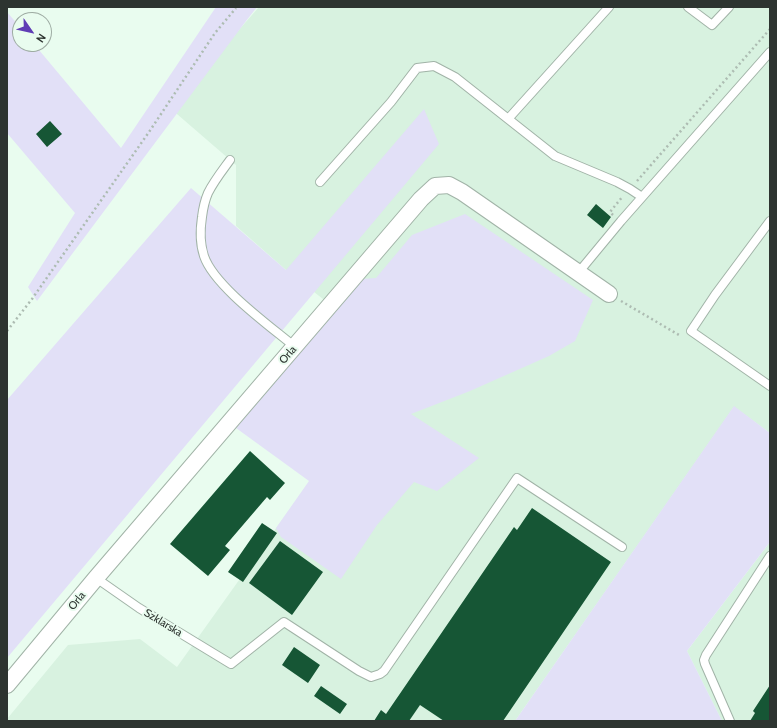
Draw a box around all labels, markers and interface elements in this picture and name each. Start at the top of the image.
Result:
north arrow [12,12,52,52]
text: N [33,31,49,45]
street label: Orla [277,343,299,367]
street label: Orla [66,589,88,613]
street label: Szklarska [141,606,185,640]

